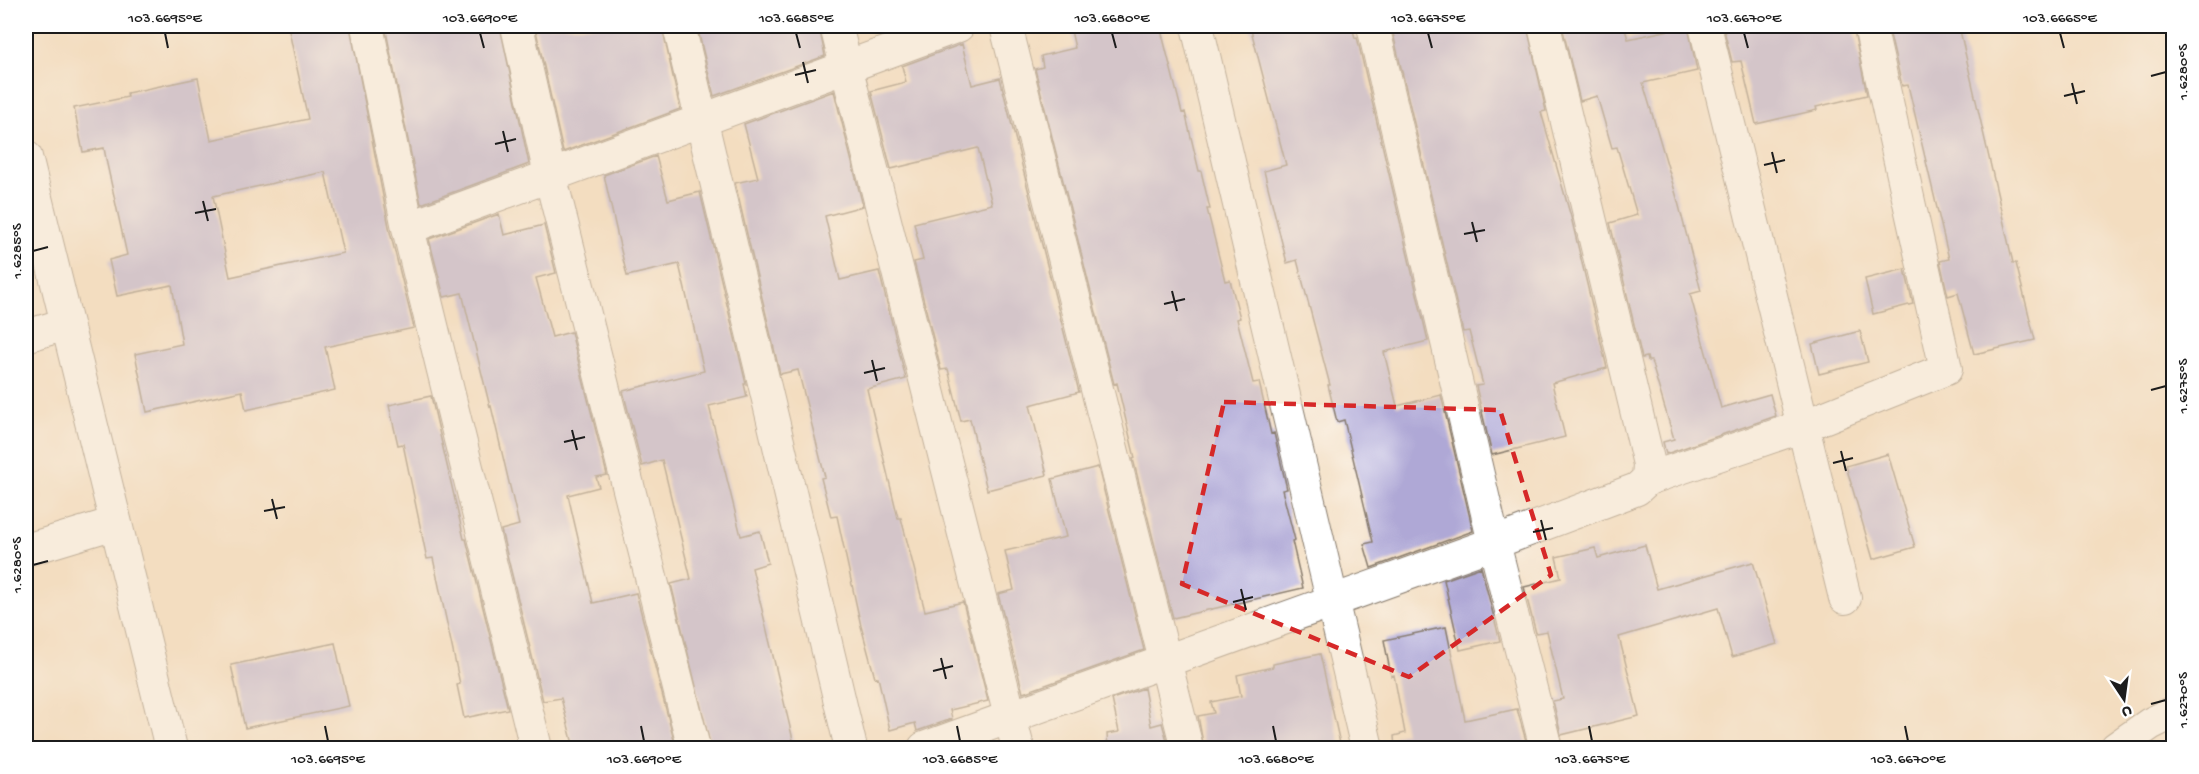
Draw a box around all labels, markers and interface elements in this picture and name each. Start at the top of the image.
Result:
text: 103.6695°E [127,10,203,28]
text: 103.6690°E [442,10,518,28]
text: 103.6685°E [758,10,834,28]
text: 103.6680°E [1073,10,1150,28]
text: 103.6675°E [1390,10,1466,28]
text: 103.6670°E [1706,10,1782,28]
text: 103.6665°E [2022,10,2098,28]
text: 1.6280°S [2175,44,2193,101]
text: 1.6285°S [9,223,27,280]
text: 1.6275°S [2175,358,2193,415]
text: 1.6280°S [9,537,27,594]
north arrow [2094,669,2154,729]
text: 1.6270°S [2175,672,2193,729]
text: U [2119,700,2133,721]
text: 103.6695°E [290,751,366,769]
text: 103.6690°E [606,751,682,769]
text: 103.6685°E [922,751,998,769]
text: 103.6680°E [1237,751,1314,769]
text: 103.6675°E [1554,751,1630,769]
text: 103.6670°E [1870,751,1946,769]

